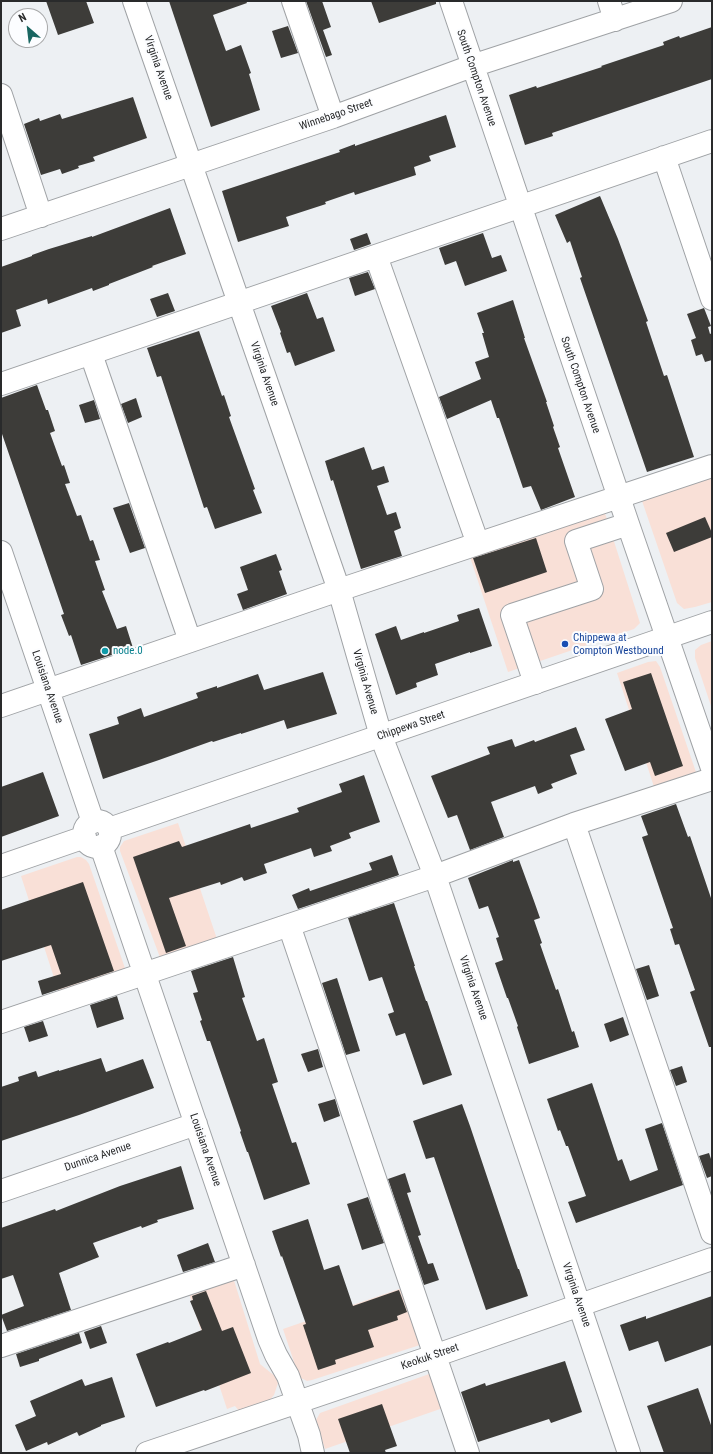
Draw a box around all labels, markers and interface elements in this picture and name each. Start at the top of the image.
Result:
north arrow [8,8,48,48]
text: N [17,11,29,25]
street label: South Compton Avenue [453,28,499,128]
street label: Virginia Avenue [141,34,175,102]
street label: Winnebago Street [298,96,374,134]
street label: South Compton Avenue [557,335,603,435]
street label: Virginia Avenue [247,340,281,408]
place label: Chippewa at Compton Westbound [573,631,664,657]
marker: Chippewa at Compton Westbound [560,639,570,649]
place label: node.0 [113,644,143,658]
marker: node.0 [100,646,110,656]
street label: Virginia Avenue [349,648,381,716]
street label: Louisiana Avenue [28,649,66,725]
street label: Chippewa Street [375,708,447,744]
street label: Virginia Avenue [456,954,490,1022]
street label: Louisiana Avenue [186,1112,224,1188]
street label: Dunnica Avenue [63,1139,133,1175]
street label: Virginia Avenue [559,1261,593,1329]
street label: Keokuk Street [399,1341,461,1373]

